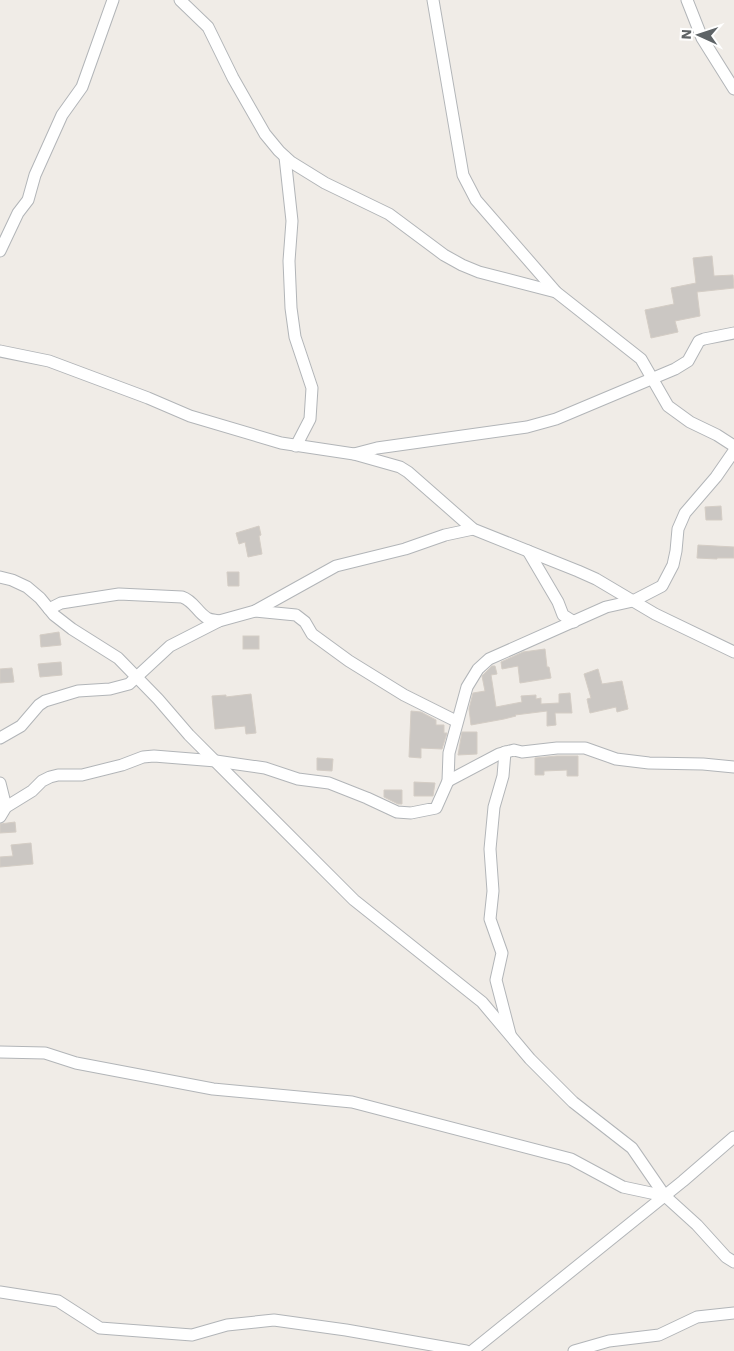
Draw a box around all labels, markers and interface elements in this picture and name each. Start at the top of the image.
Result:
north arrow [674,10,724,60]
text: N [678,29,694,40]

